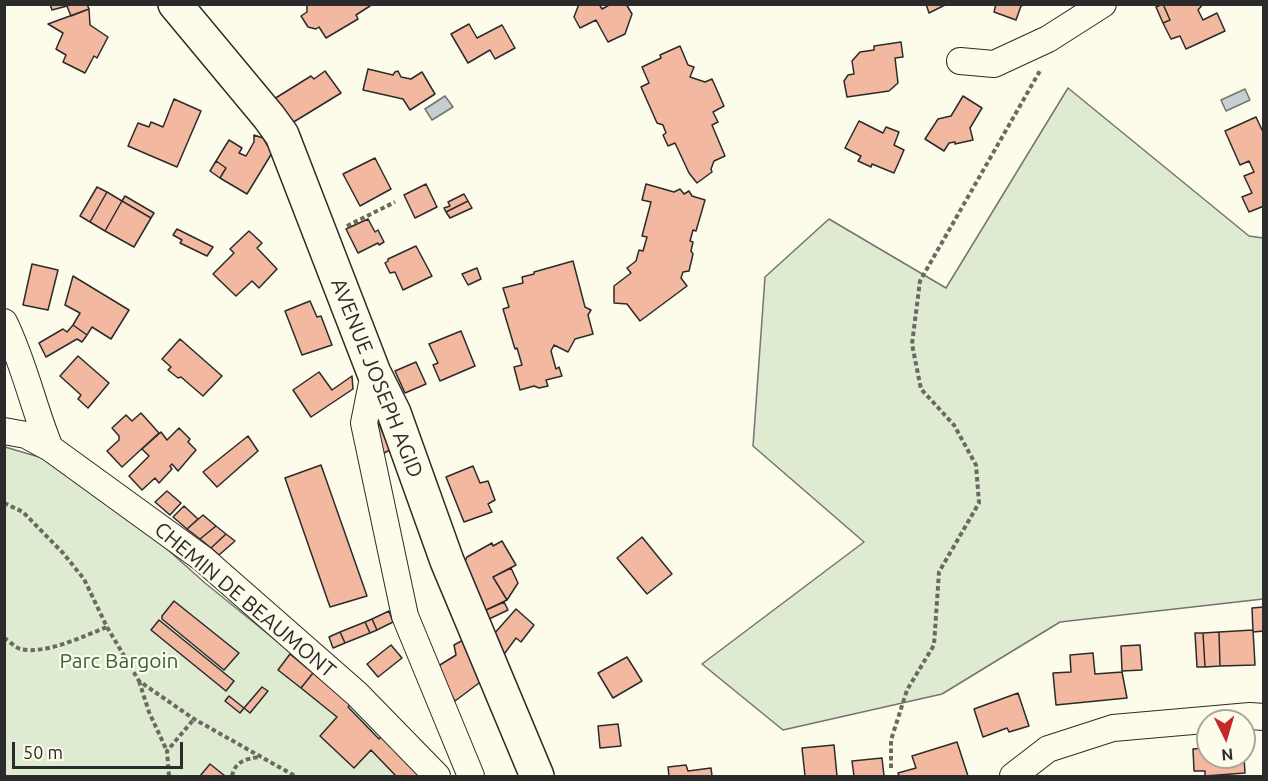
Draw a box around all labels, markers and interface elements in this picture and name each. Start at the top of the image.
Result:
street label: AVENUE JOSEPH AGID [326,275,428,481]
street label: CHEMIN DE BEAUMONT [149,517,341,683]
park label: Parc Bargoin [59,648,179,674]
north arrow [1196,709,1256,769]
scale bar [15,730,186,768]
text: 50 m [23,742,63,762]
text: N [1221,745,1234,764]

